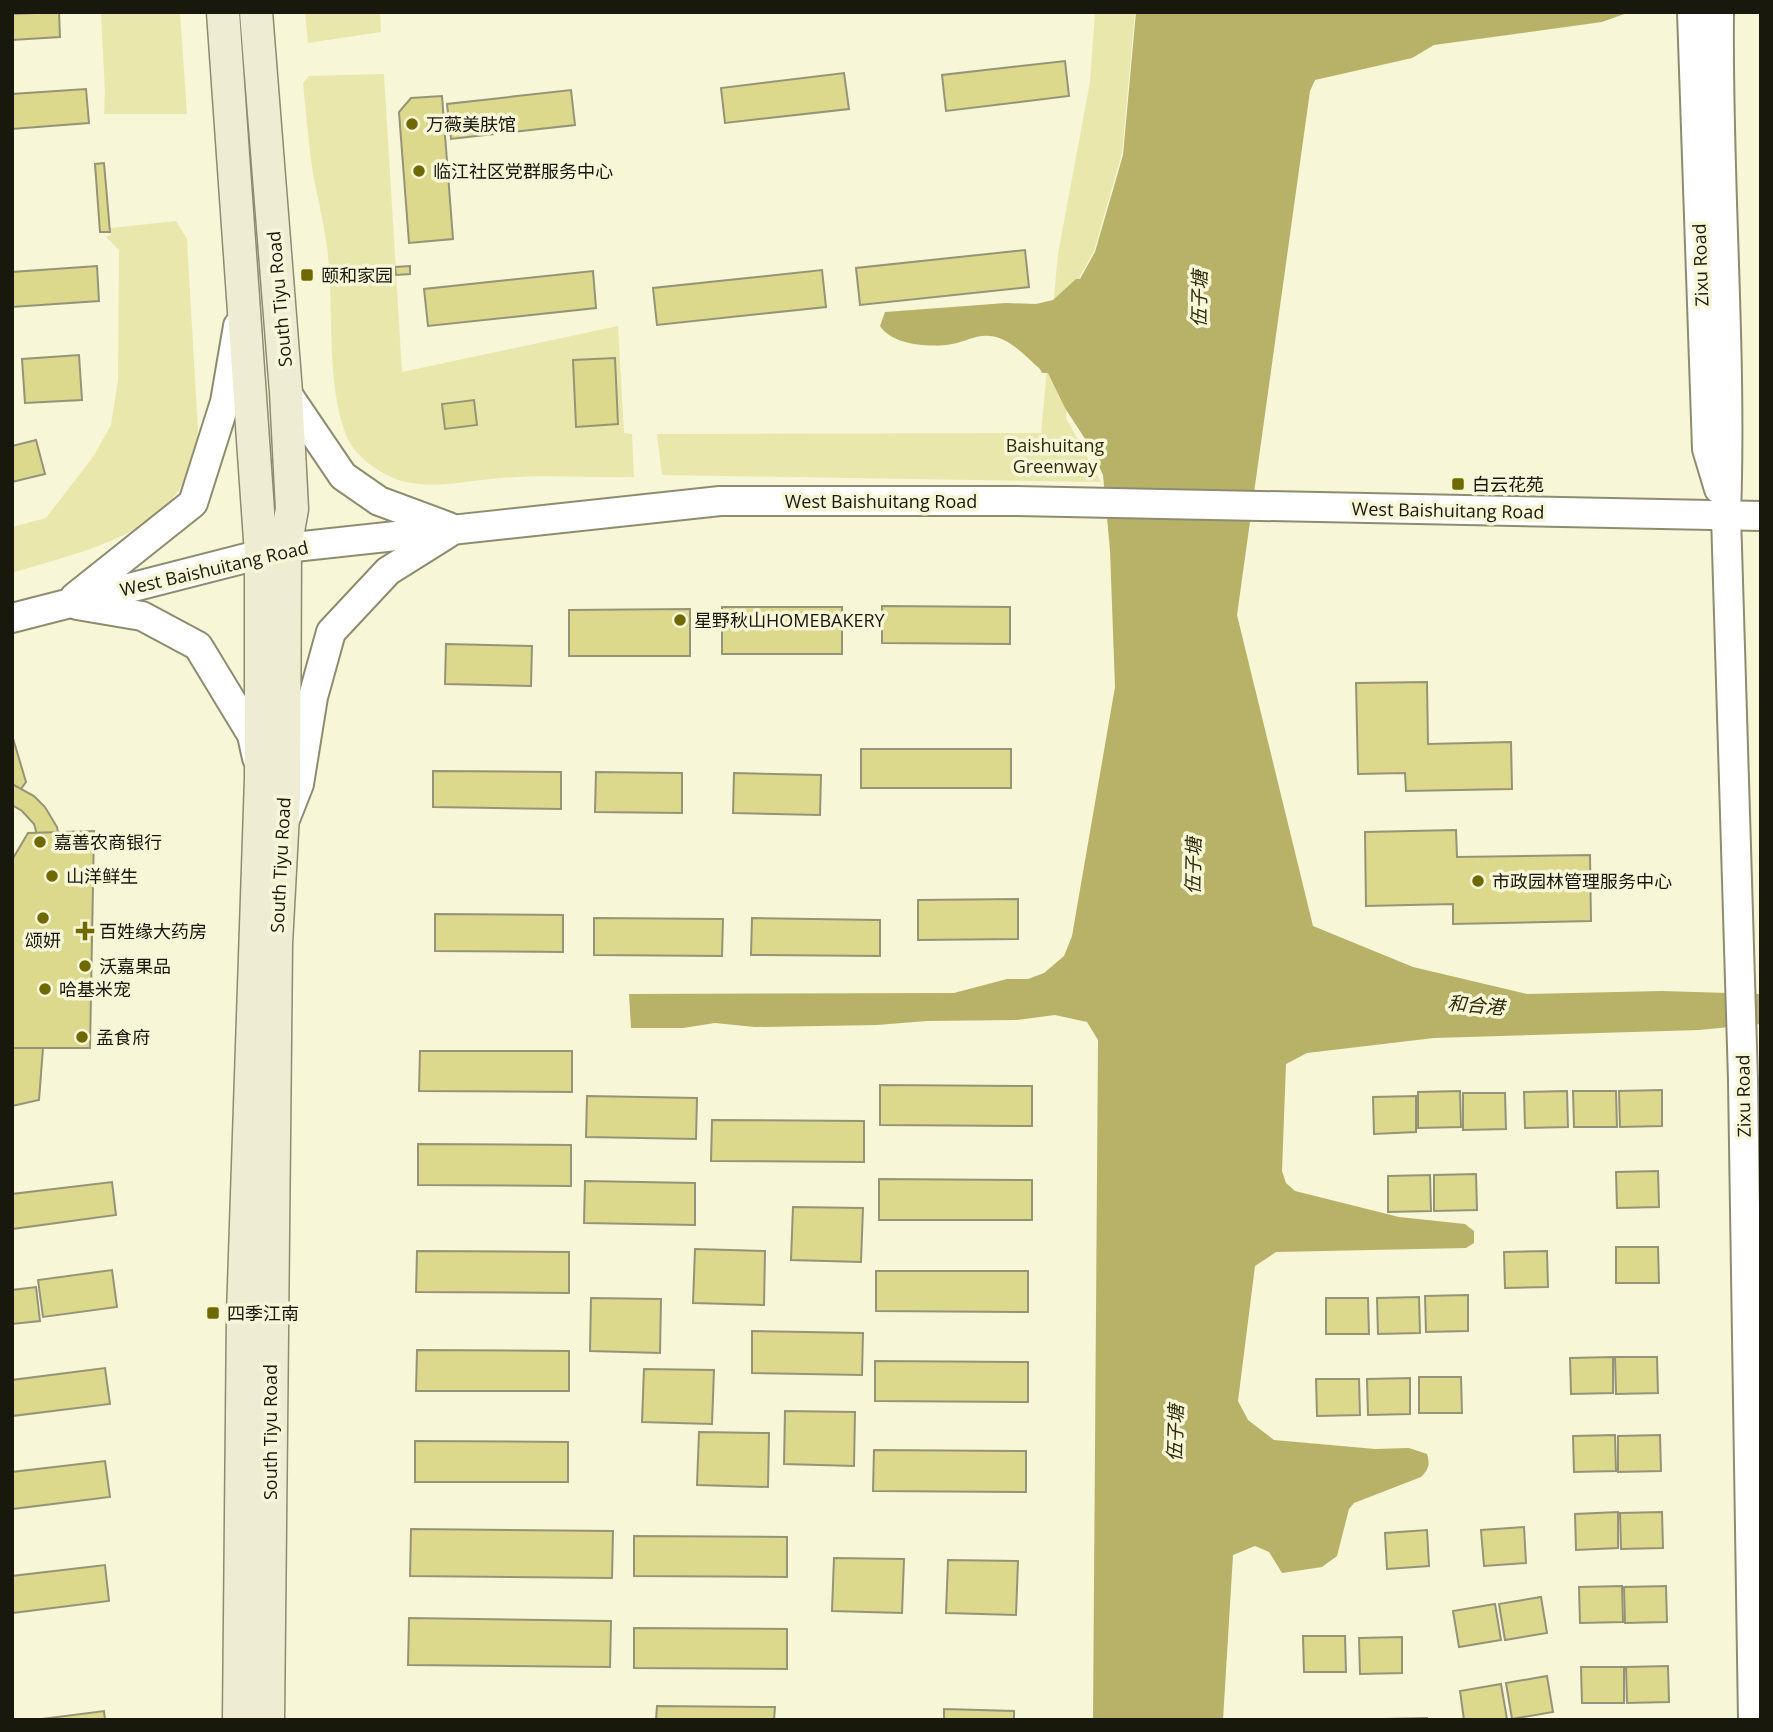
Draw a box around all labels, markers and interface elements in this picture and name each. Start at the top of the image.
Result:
place label: 万薇美肤馆 [426,112,516,136]
marker: 万薇美肤馆 [404,116,420,132]
place label: 临江社区党群服务中心 [433,159,613,183]
marker: 临江社区党群服务中心 [411,163,427,179]
street label: Zixu Road [1687,223,1713,307]
street label: South Tiyu Road [261,230,297,368]
place label: 颐和家园 [321,263,393,287]
marker: 颐和家园 [299,267,315,283]
water label: 伍子塘 [1186,267,1213,328]
park label: Baishuitang Greenway [1006,433,1105,478]
place label: 白云花苑 [1472,472,1544,496]
marker: 白云花苑 [1450,476,1466,492]
street label: West Baishuitang Road [785,489,977,513]
street label: West Baishuitang Road [1351,496,1545,524]
street label: West Baishuitang Road [117,535,311,601]
place label: 星野秋山HOMEBAKERY [694,608,886,632]
marker: 星野秋山HOMEBAKERY [672,612,688,628]
street label: South Tiyu Road [264,796,296,934]
place label: 嘉善农商银行 [54,830,162,854]
marker: 嘉善农商银行 [32,834,48,850]
water label: 伍子塘 [1180,834,1207,895]
place label: 山洋鲜生 [66,864,138,888]
marker: 山洋鲜生 [44,868,60,884]
place label: 市政园林管理服务中心 [1492,869,1672,893]
marker: 市政园林管理服务中心 [1470,873,1486,889]
marker: 颂妍 [35,910,51,926]
place label: 百姓缘大药房 [99,919,207,943]
marker: 百姓缘大药房 [77,923,93,939]
place label: 颂妍 [25,928,61,952]
place label: 沃嘉果品 [99,954,171,978]
marker: 沃嘉果品 [77,958,93,974]
place label: 哈基米宠 [59,977,131,1001]
marker: 哈基米宠 [37,981,53,997]
water label: 和合港 [1446,990,1509,1021]
place label: 孟食府 [96,1025,150,1049]
marker: 孟食府 [74,1029,90,1045]
street label: Zixu Road [1730,1054,1756,1138]
place label: 四季江南 [227,1301,299,1325]
marker: 四季江南 [205,1305,221,1321]
street label: South Tiyu Road [258,1364,282,1500]
water label: 伍子塘 [1161,1401,1189,1462]

